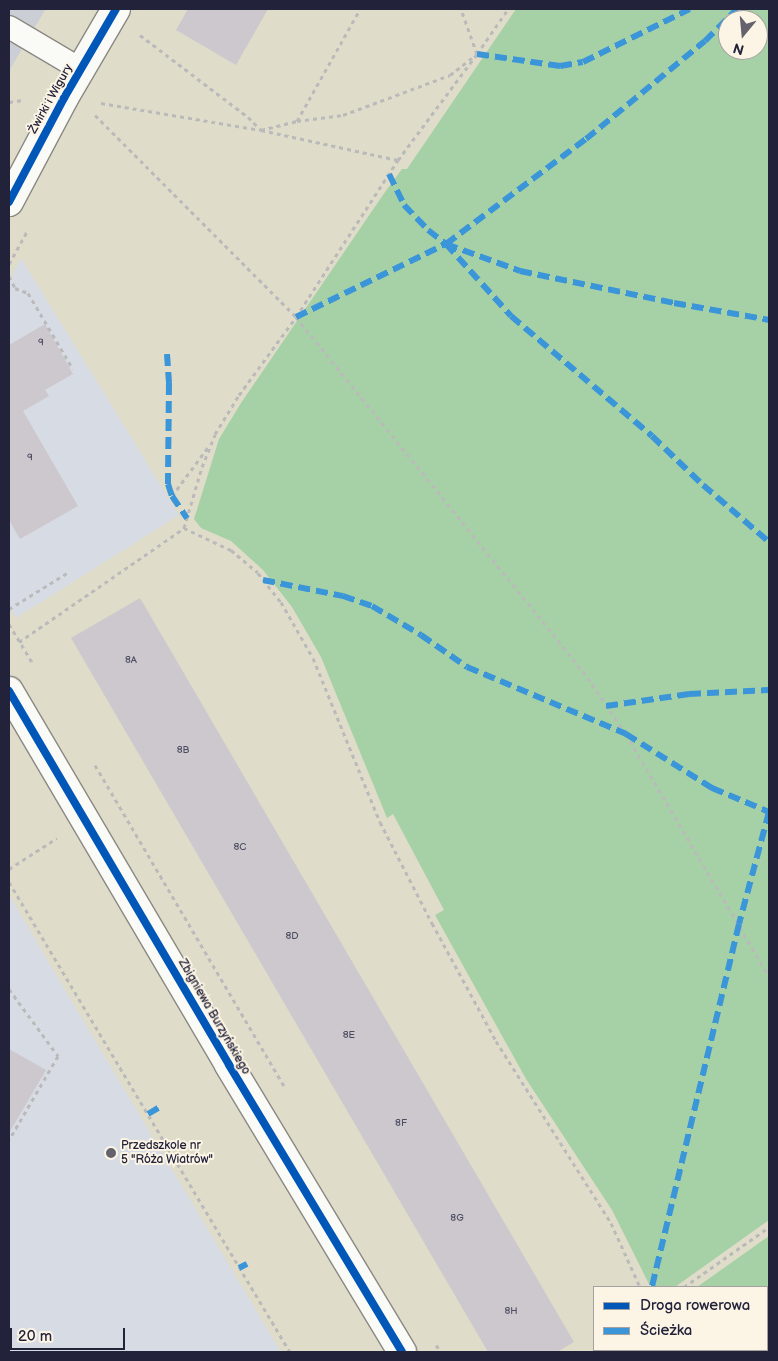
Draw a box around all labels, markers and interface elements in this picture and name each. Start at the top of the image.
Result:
north arrow [718,10,768,60]
text: N [731,39,746,59]
street label: Żwirki i Wigury [26,62,76,136]
house number: 9 [38,337,44,349]
house number: 9 [27,452,33,464]
house number: 8A [125,655,137,667]
house number: 8B [177,745,189,757]
house number: 8C [234,842,246,854]
house number: 8D [285,931,299,943]
street label: Zbigniewa Burzyńskiego [175,957,253,1077]
house number: 8E [343,1030,355,1042]
house number: 8F [395,1118,407,1130]
place label: Przedszkole nr 5 "Róża Wiatrów" [121,1139,214,1167]
marker: Przedszkole nr 5 "Róża Wiatrów" [105,1147,117,1159]
house number: 8G [450,1213,464,1225]
legend [593,1286,768,1351]
text: Droga rowerowa [640,1296,750,1315]
house number: 8H [504,1306,518,1318]
scale bar [12,1318,128,1350]
text: Ścieżka [640,1321,692,1340]
text: 20 m [18,1327,52,1346]

